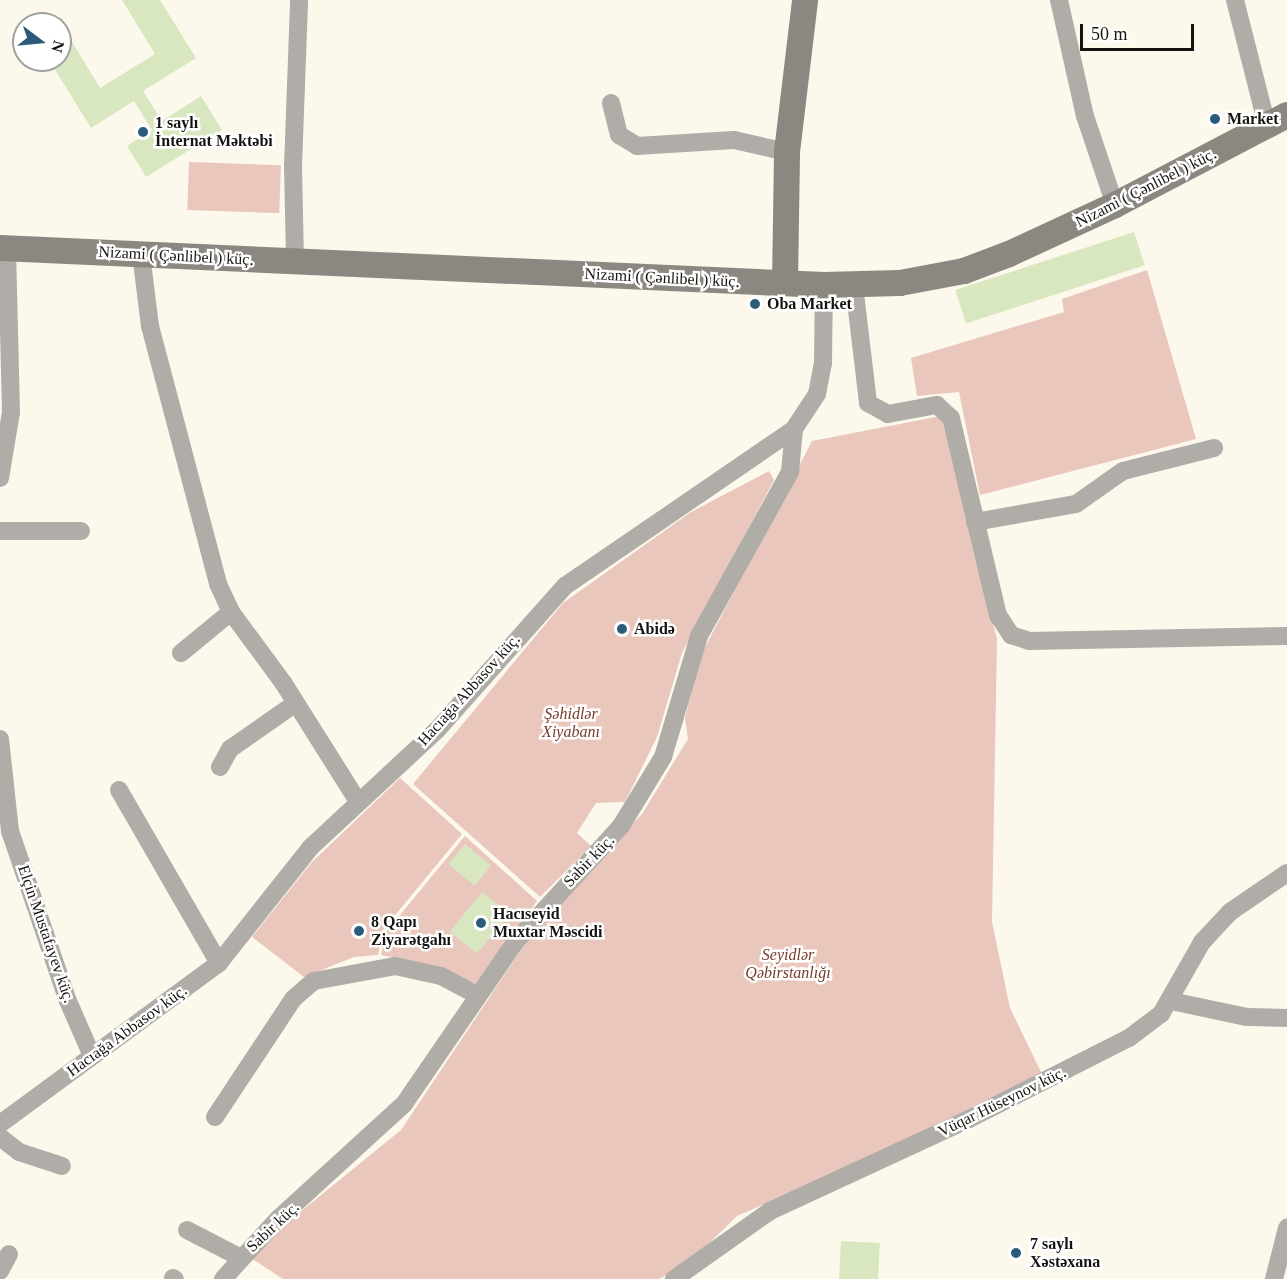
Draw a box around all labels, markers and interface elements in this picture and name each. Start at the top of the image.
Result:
north arrow [12,12,72,72]
scale bar [1083,12,1197,50]
text: 50 m [1091,24,1128,44]
text: N [48,39,68,54]
place label: Market [1227,109,1279,129]
marker: Market [1208,112,1222,126]
place label: 1 saylı İnternat Məktəbi [155,113,273,151]
marker: 1 saylı İnternat Məktəbi [136,125,150,139]
street label: Nizami ( Çənlibel ) küç. [1073,144,1219,232]
street label: Nizami ( Çənlibel ) küç. [98,242,254,270]
street label: Nizami ( Çənlibel ) küç. [584,264,740,292]
place label: Oba Market [767,294,852,314]
marker: Oba Market [748,297,762,311]
place label: Abidə [634,619,675,639]
marker: Abidə [615,622,629,636]
street label: Hacıağa Abbasov küç. [414,630,524,750]
park label: Şəhidlər Xiyabanı [542,704,600,742]
street label: Sabir küç. [560,831,618,891]
street label: Elçin Mustafayev küç. [13,863,79,1005]
place label: Hacıseyid Muxtar Məscidi [493,904,603,942]
place label: 8 Qapı Ziyarətgahı [371,912,451,950]
marker: Hacıseyid Muxtar Məscidi [474,916,488,930]
marker: 8 Qapı Ziyarətgahı [352,924,366,938]
park label: Seyidlər Qəbirstanlığı [745,945,831,983]
street label: Hacıağa Abbasov küç. [63,981,191,1081]
street label: Vüqar Hüseynov küç. [935,1063,1069,1141]
street label: Sabir küç. [243,1198,303,1256]
place label: 7 saylı Xəstəxana [1030,1234,1100,1272]
marker: 7 saylı Xəstəxana [1007,1244,1025,1262]

